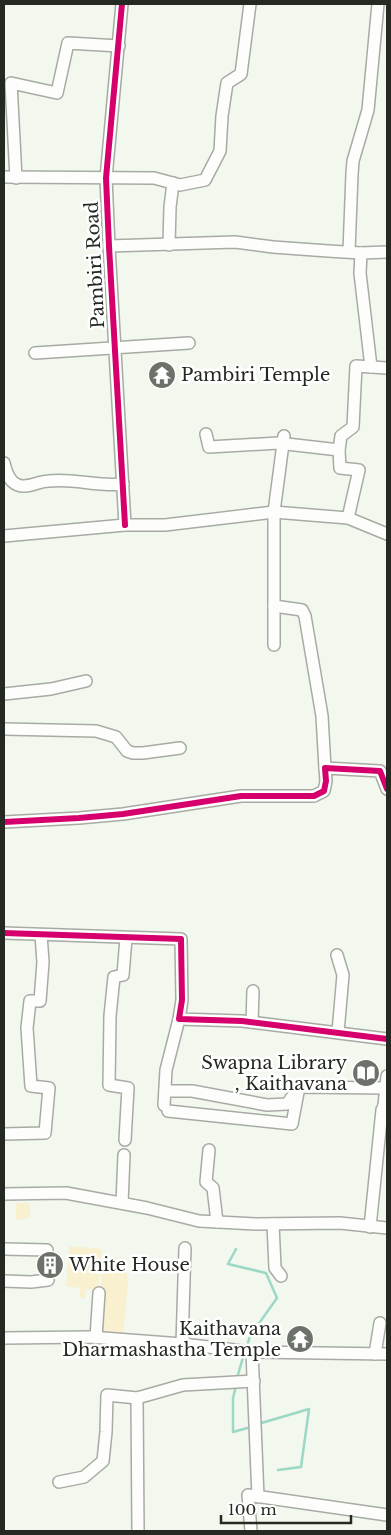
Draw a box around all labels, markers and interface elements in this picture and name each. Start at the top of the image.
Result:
street label: Pambiri Road [81,201,109,329]
temple icon: Pambiri Temple [147,360,177,390]
place label: Pambiri Temple [181,364,330,386]
place label: Swapna Library , Kaithavana [201,1052,347,1095]
library icon: Swapna Library , Kaithavana [351,1058,381,1088]
building icon: White House [35,1250,65,1280]
place label: White House [68,1254,190,1276]
place label: Kaithavana Dharmashastha Temple [62,1318,281,1361]
temple icon: Kaithavana Dharmashastha Temple [285,1324,315,1354]
scale bar [221,1492,351,1524]
text: 100 m [228,1500,277,1519]

